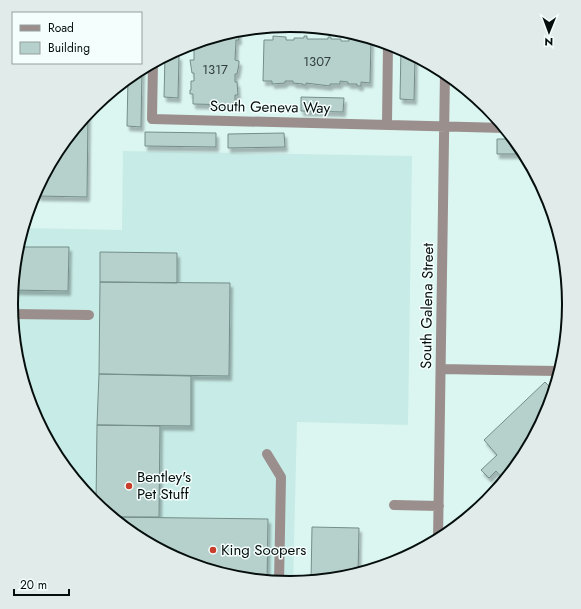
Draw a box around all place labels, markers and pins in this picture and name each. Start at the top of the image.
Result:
place label: Bentley's Pet Stuff [137,466,191,505]
marker: Bentley's Pet Stuff [124,481,134,491]
place label: King Soopers [221,539,306,561]
marker: King Soopers [208,545,218,555]

